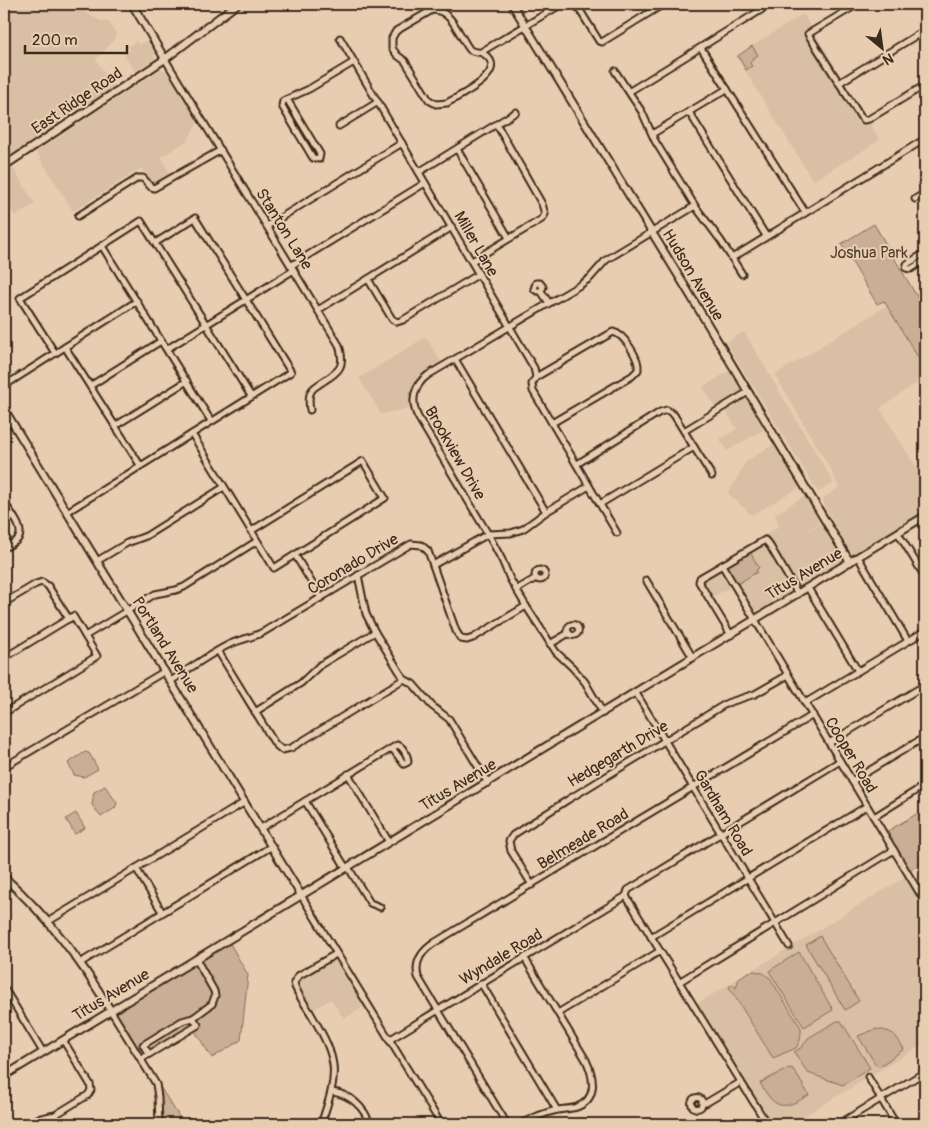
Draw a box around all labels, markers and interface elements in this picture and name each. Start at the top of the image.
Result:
scale bar [25,22,128,54]
north arrow [856,22,906,72]
text: 200 m [32,31,77,50]
text: N [880,49,896,69]
street label: East Ridge Road [28,63,126,139]
street label: Stanton Lane [251,185,317,273]
street label: Miller Lane [449,208,503,280]
street label: Hudson Avenue [658,226,728,325]
park label: Joshua Park [830,243,908,263]
street label: Brookview Drive [420,403,490,503]
street label: Coronado Drive [304,529,402,599]
street label: Titus Avenue [762,543,846,605]
street label: Portland Avenue [127,593,203,697]
street label: Cooper Road [821,713,881,797]
street label: Hedgegarth Drive [564,716,672,792]
street label: Titus Avenue [416,754,500,816]
street label: Gardham Road [689,766,757,860]
street label: Belmeade Road [534,804,632,874]
street label: Wyndale Road [456,924,546,990]
street label: Titus Avenue [69,964,153,1026]

